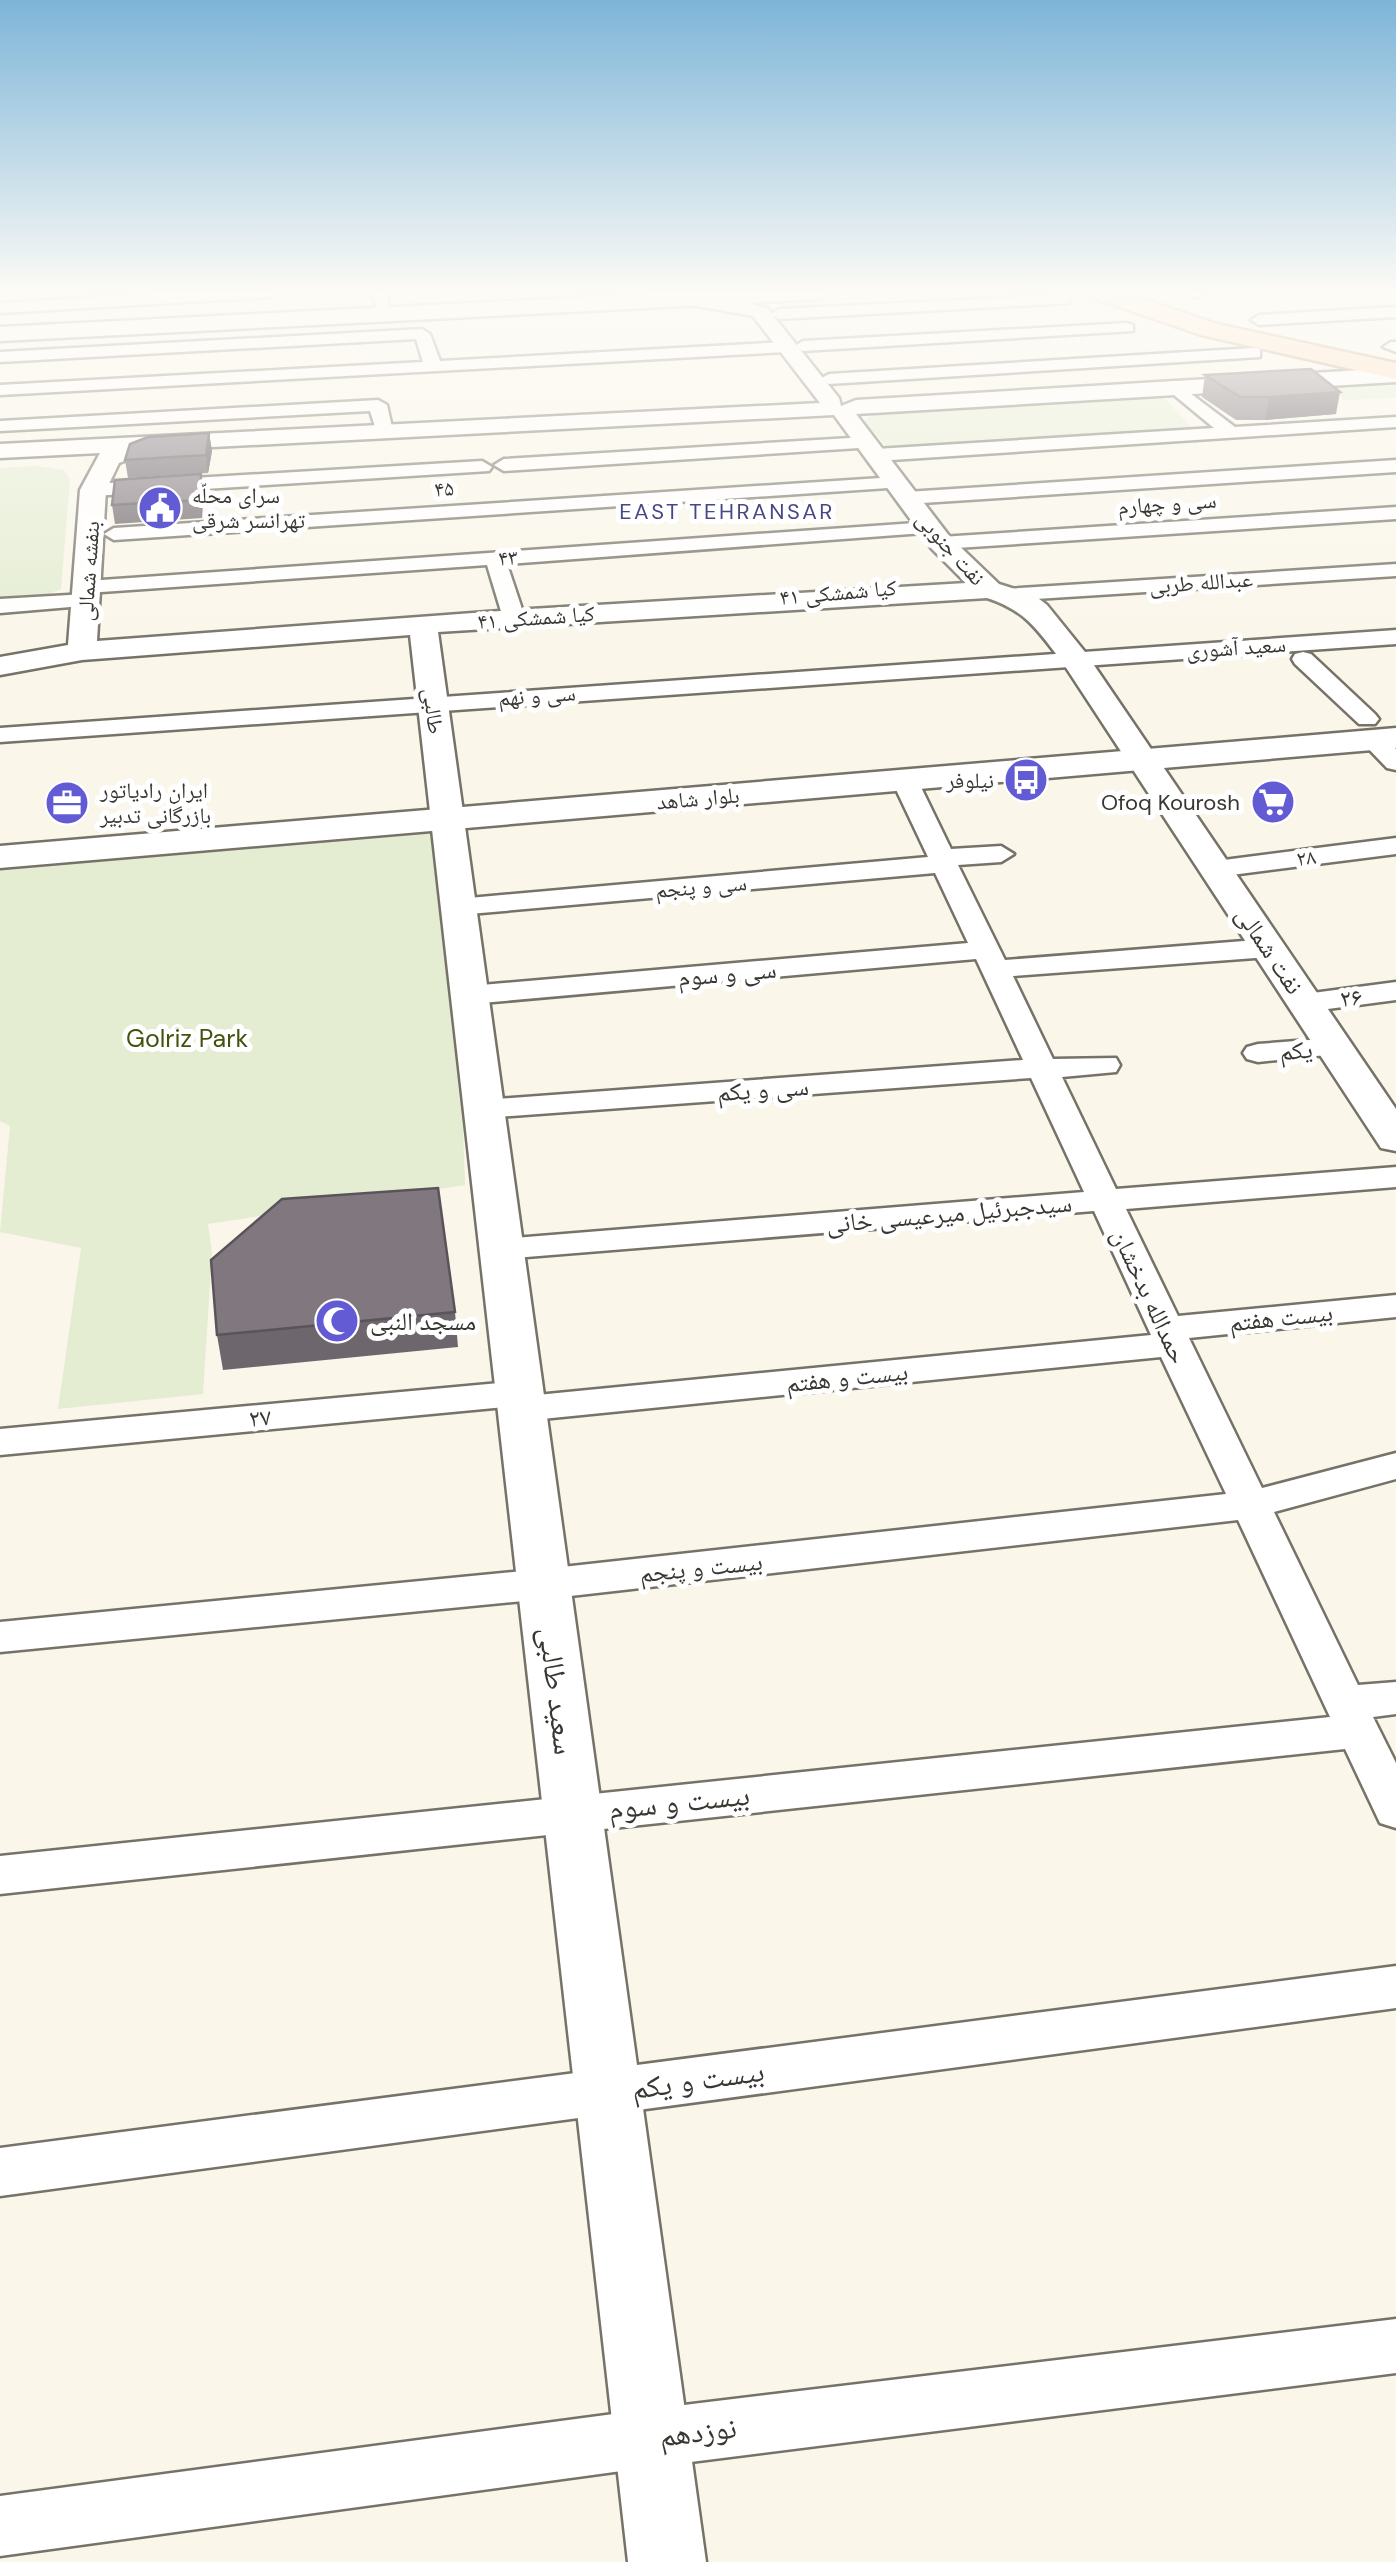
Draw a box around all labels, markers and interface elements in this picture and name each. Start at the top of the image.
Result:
street label: ۴۵ [433,473,455,504]
place label: سرای محلّه تهرانسر شرقی [192,481,306,535]
public building icon: سرای محلّه تهرانسر شرقی [137,485,183,531]
street label: سی و چهارم [1117,486,1217,521]
district label: EAST TEHRANSAR [619,497,835,526]
street label: نفت جنوبی [910,505,992,592]
street label: بنفشه شمالی [71,520,106,622]
street label: ۴۳ [497,542,519,573]
street label: عبدالله طربی [1148,564,1254,601]
street label: کیا شمشکی ۴۱ [778,573,898,612]
street label: ۴۱ کیا شمشکی [476,599,596,636]
street label: سعید آشوری [1185,630,1287,665]
street label: سی و نهم [497,678,577,713]
street label: طالبی [416,686,451,736]
bus stop icon: نیلوفر [1003,757,1049,803]
place label: نیلوفر [945,766,994,795]
place label: ایران رادیاتور بازرگانی تدبیر [99,776,211,830]
supermarket icon: Ofoq Kourosh [1250,779,1296,825]
office icon: ایران رادیاتور بازرگانی تدبیر [44,780,90,826]
street label: بلوار شاهد [655,780,741,817]
place label: Ofoq Kourosh [1101,788,1240,817]
street label: ۲۸ [1294,842,1318,873]
street label: سی و پنجم [654,868,748,905]
street label: نفت شمالی [1228,900,1311,1001]
street label: سی و سوم [676,953,778,994]
street label: ۲۶ [1338,980,1364,1015]
park label: Golriz Park [126,1022,248,1055]
street label: یکم [1278,1033,1314,1068]
street label: سی و یکم [716,1070,810,1109]
street label: سیدجبرئیل میرعیسی خانی [825,1186,1073,1241]
street label: حمدالله بدخشان [1104,1223,1195,1369]
street label: بیست هفتم [1228,1296,1335,1339]
mosque icon: مسجد النبی [314,1298,360,1344]
place label: مسجد النبی [370,1305,476,1338]
street label: بیست و هفتم [784,1355,910,1400]
street label: ۲۷ [247,1400,273,1435]
street label: بیست و پنجم [638,1545,764,1590]
street label: سعید طالبی [530,1625,585,1757]
street label: بیست و سوم [606,1775,752,1828]
street label: بیست و یکم [629,2051,767,2109]
street label: نوزدهم [657,2407,739,2457]

